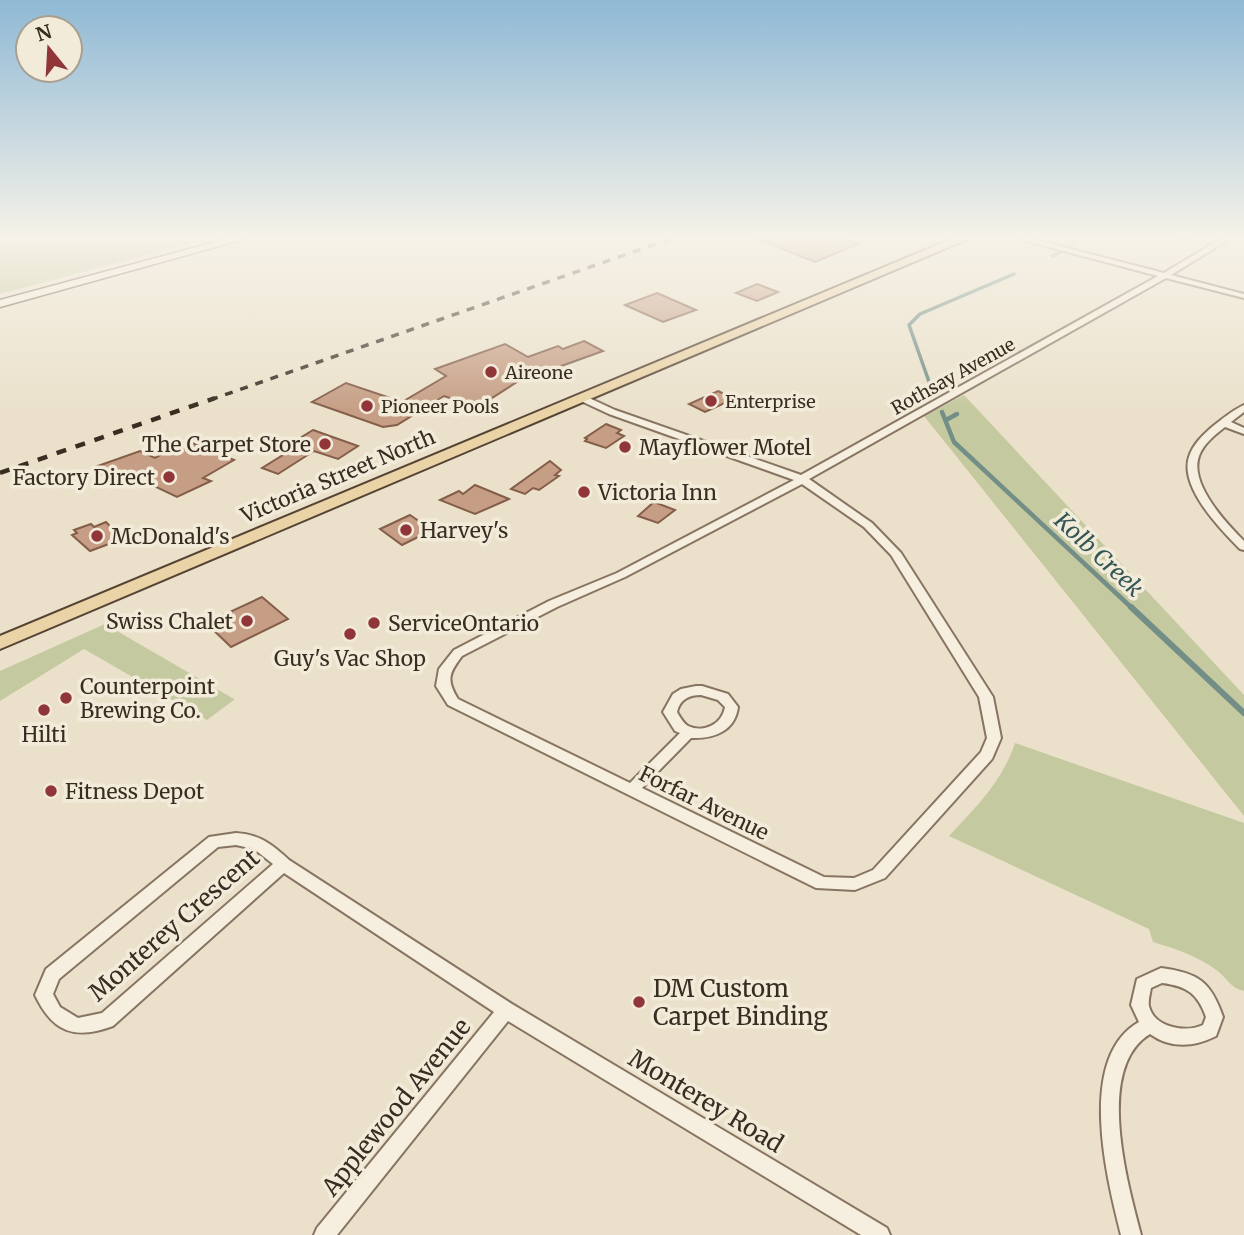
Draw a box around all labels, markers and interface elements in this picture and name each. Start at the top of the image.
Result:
north arrow [14,14,84,84]
text: N [33,19,55,47]
street label: Rothsay Avenue [887,332,1019,420]
place label: Aireone [504,361,573,384]
marker: Aireone [483,364,499,380]
place label: Enterprise [725,390,816,413]
marker: Enterprise [703,393,719,409]
place label: Pioneer Pools [381,395,499,418]
marker: Pioneer Pools [359,398,375,414]
street label: Victoria Street North [236,423,439,530]
place label: The Carpet Store [142,431,311,458]
place label: Mayflower Motel [639,434,812,461]
marker: The Carpet Store [317,436,333,452]
marker: Mayflower Motel [617,439,633,455]
place label: Factory Direct [13,464,155,491]
marker: Factory Direct [161,469,177,485]
place label: Victoria Inn [597,479,717,506]
marker: Victoria Inn [576,484,592,500]
water label: Kolb Creek [1048,505,1150,603]
place label: Harvey's [420,517,508,544]
marker: Harvey's [398,522,414,538]
place label: McDonald's [111,523,230,550]
marker: McDonald's [89,528,105,544]
place label: Swiss Chalet [106,608,233,635]
place label: ServiceOntario [388,610,539,637]
marker: Swiss Chalet [239,613,255,629]
marker: ServiceOntario [366,615,382,631]
marker: Guy's Vac Shop [342,626,358,642]
place label: Guy's Vac Shop [274,645,426,672]
place label: Counterpoint Brewing Co. [80,673,215,724]
marker: Counterpoint Brewing Co. [58,690,74,706]
marker: Hilti [36,702,52,718]
place label: Hilti [22,721,67,748]
street label: Forfar Avenue [635,760,773,846]
place label: Fitness Depot [65,778,204,805]
marker: Fitness Depot [43,783,59,799]
street label: Monterey Crescent [82,842,266,1008]
place label: DM Custom Carpet Binding [653,973,828,1032]
marker: DM Custom Carpet Binding [631,994,647,1010]
street label: Applewood Avenue [314,1012,477,1203]
street label: Monterey Road [623,1043,789,1159]

